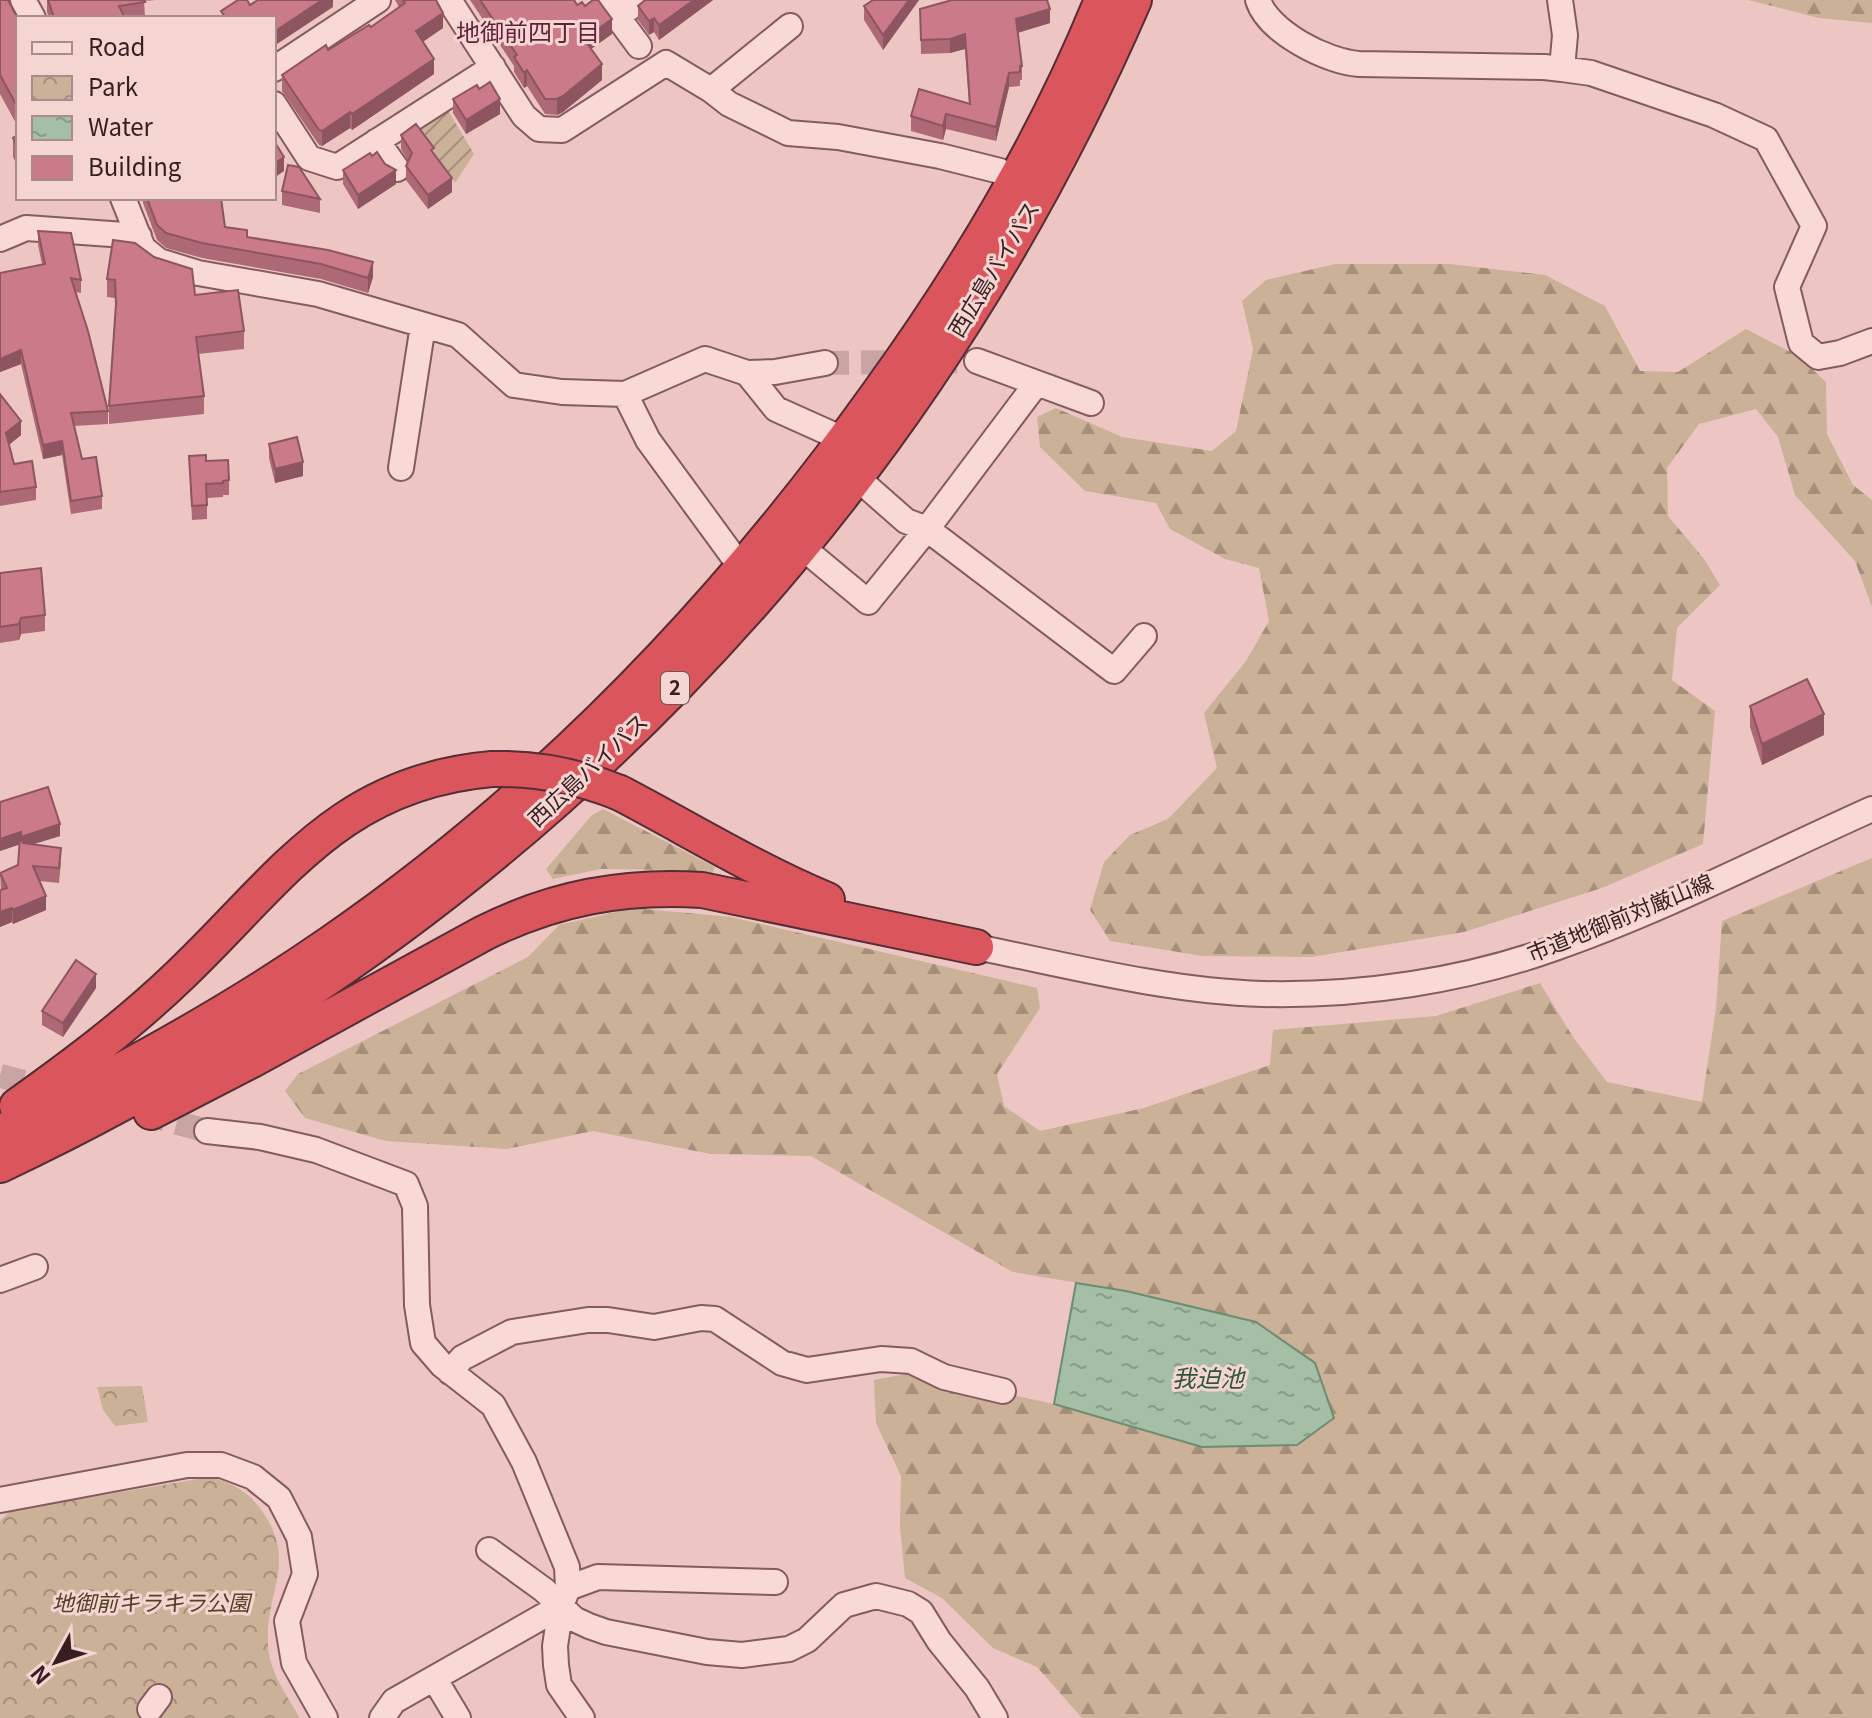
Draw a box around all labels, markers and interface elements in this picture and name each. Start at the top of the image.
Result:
district label: 地御前四丁目 [456,13,600,48]
legend [16,16,276,200]
text: Road [88,28,145,63]
text: Park [88,68,139,103]
text: Water [88,108,154,143]
text: Building [88,148,182,183]
street label: 西広島バイパス [939,194,1046,342]
road number: 2 [661,672,689,704]
street label: 西広島バイパス [520,704,654,833]
street label: 市道地御前対厳山線 [1521,864,1717,968]
water label: 我迫池 [1172,1359,1246,1394]
park label: 地御前キラキラ公園 [52,1585,253,1617]
north arrow [16,1622,96,1702]
text: N [22,1660,57,1693]

